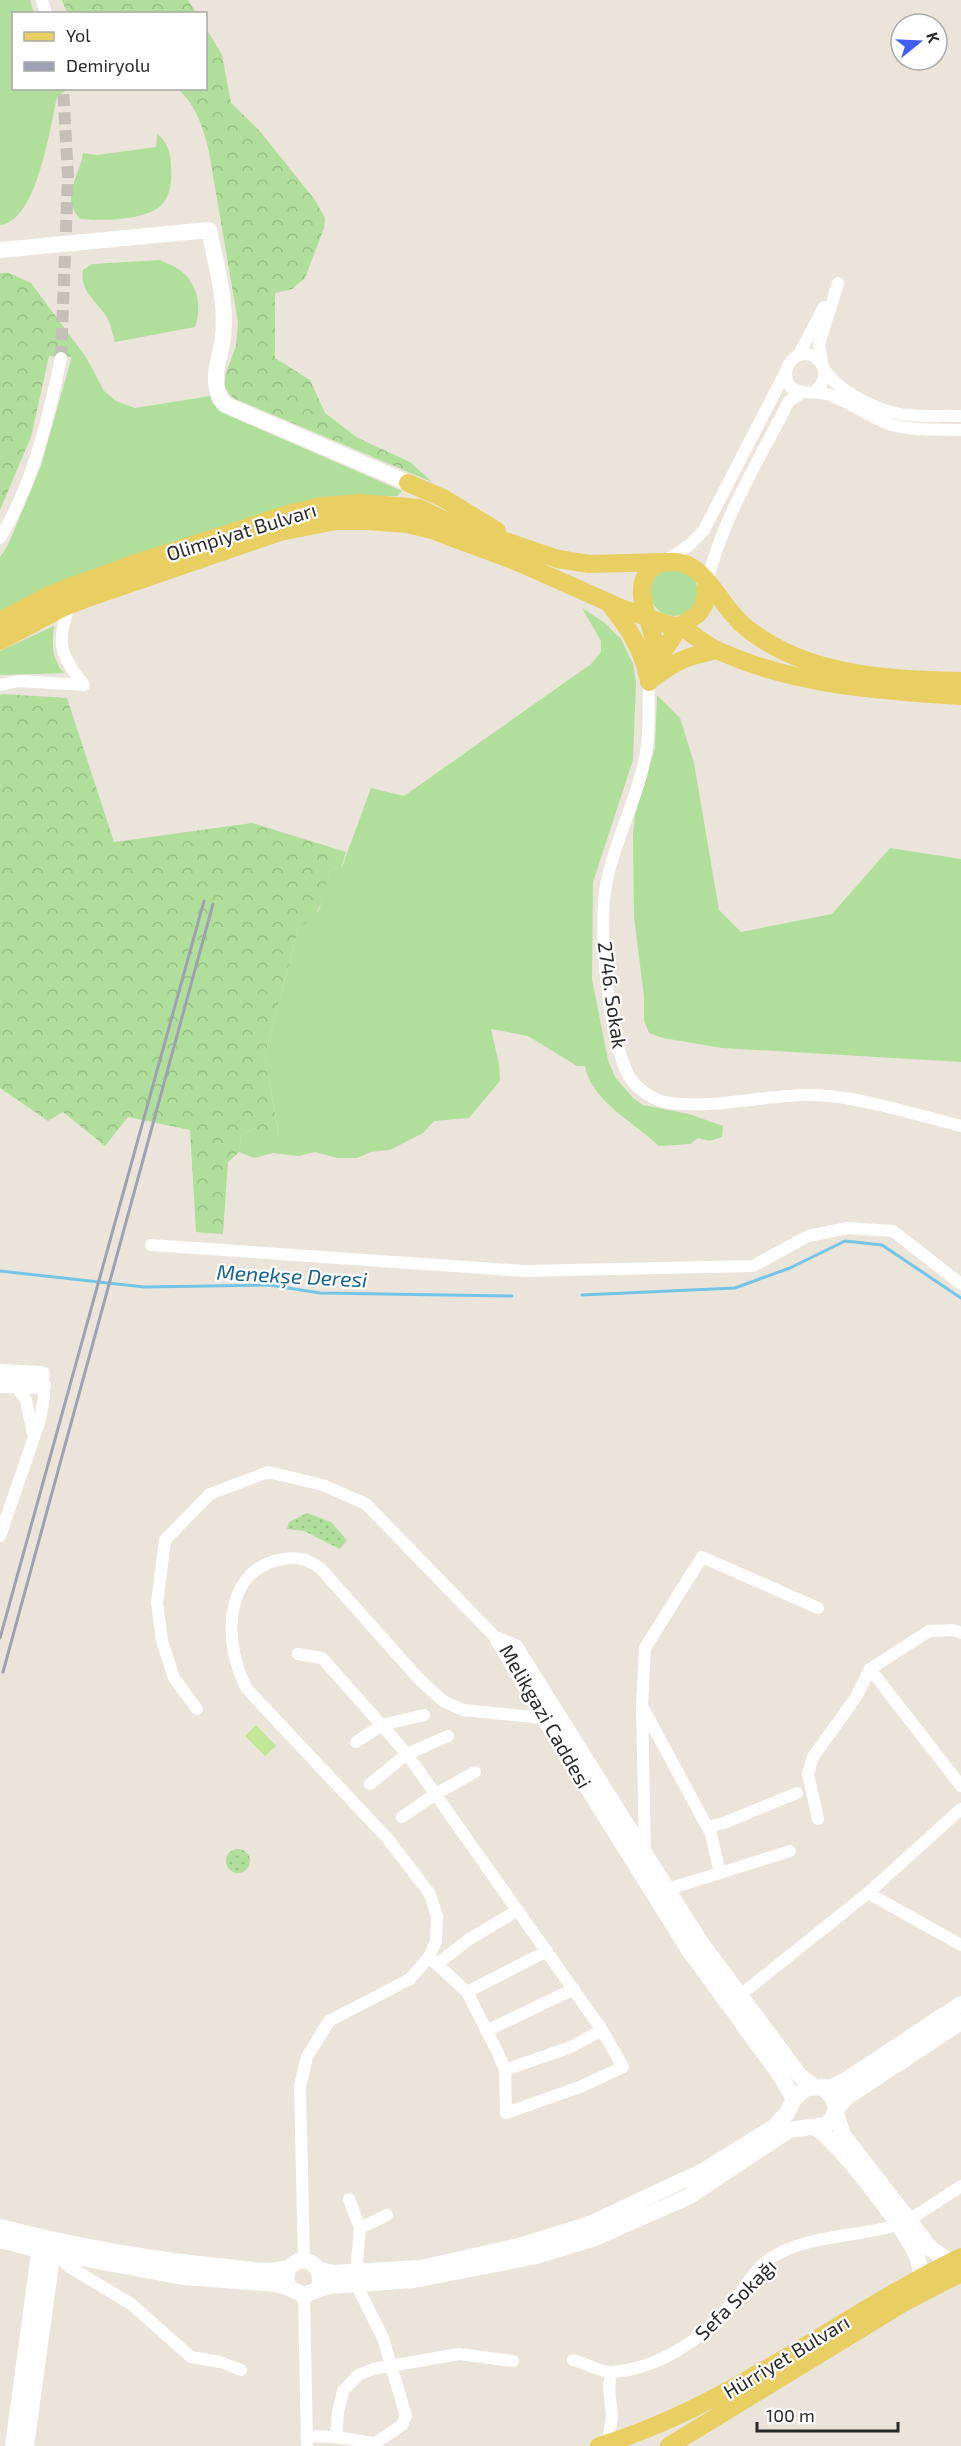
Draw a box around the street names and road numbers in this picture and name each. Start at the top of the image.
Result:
street label: Olimpiyat Bulvarı [163,497,319,565]
street label: 2746. Sokak [594,940,632,1050]
street label: Melikgazi Caddesi [495,1640,597,1792]
street label: Sefa Sokağı [689,2253,781,2345]
street label: Hürriyet Bulvarı [719,2309,853,2403]

